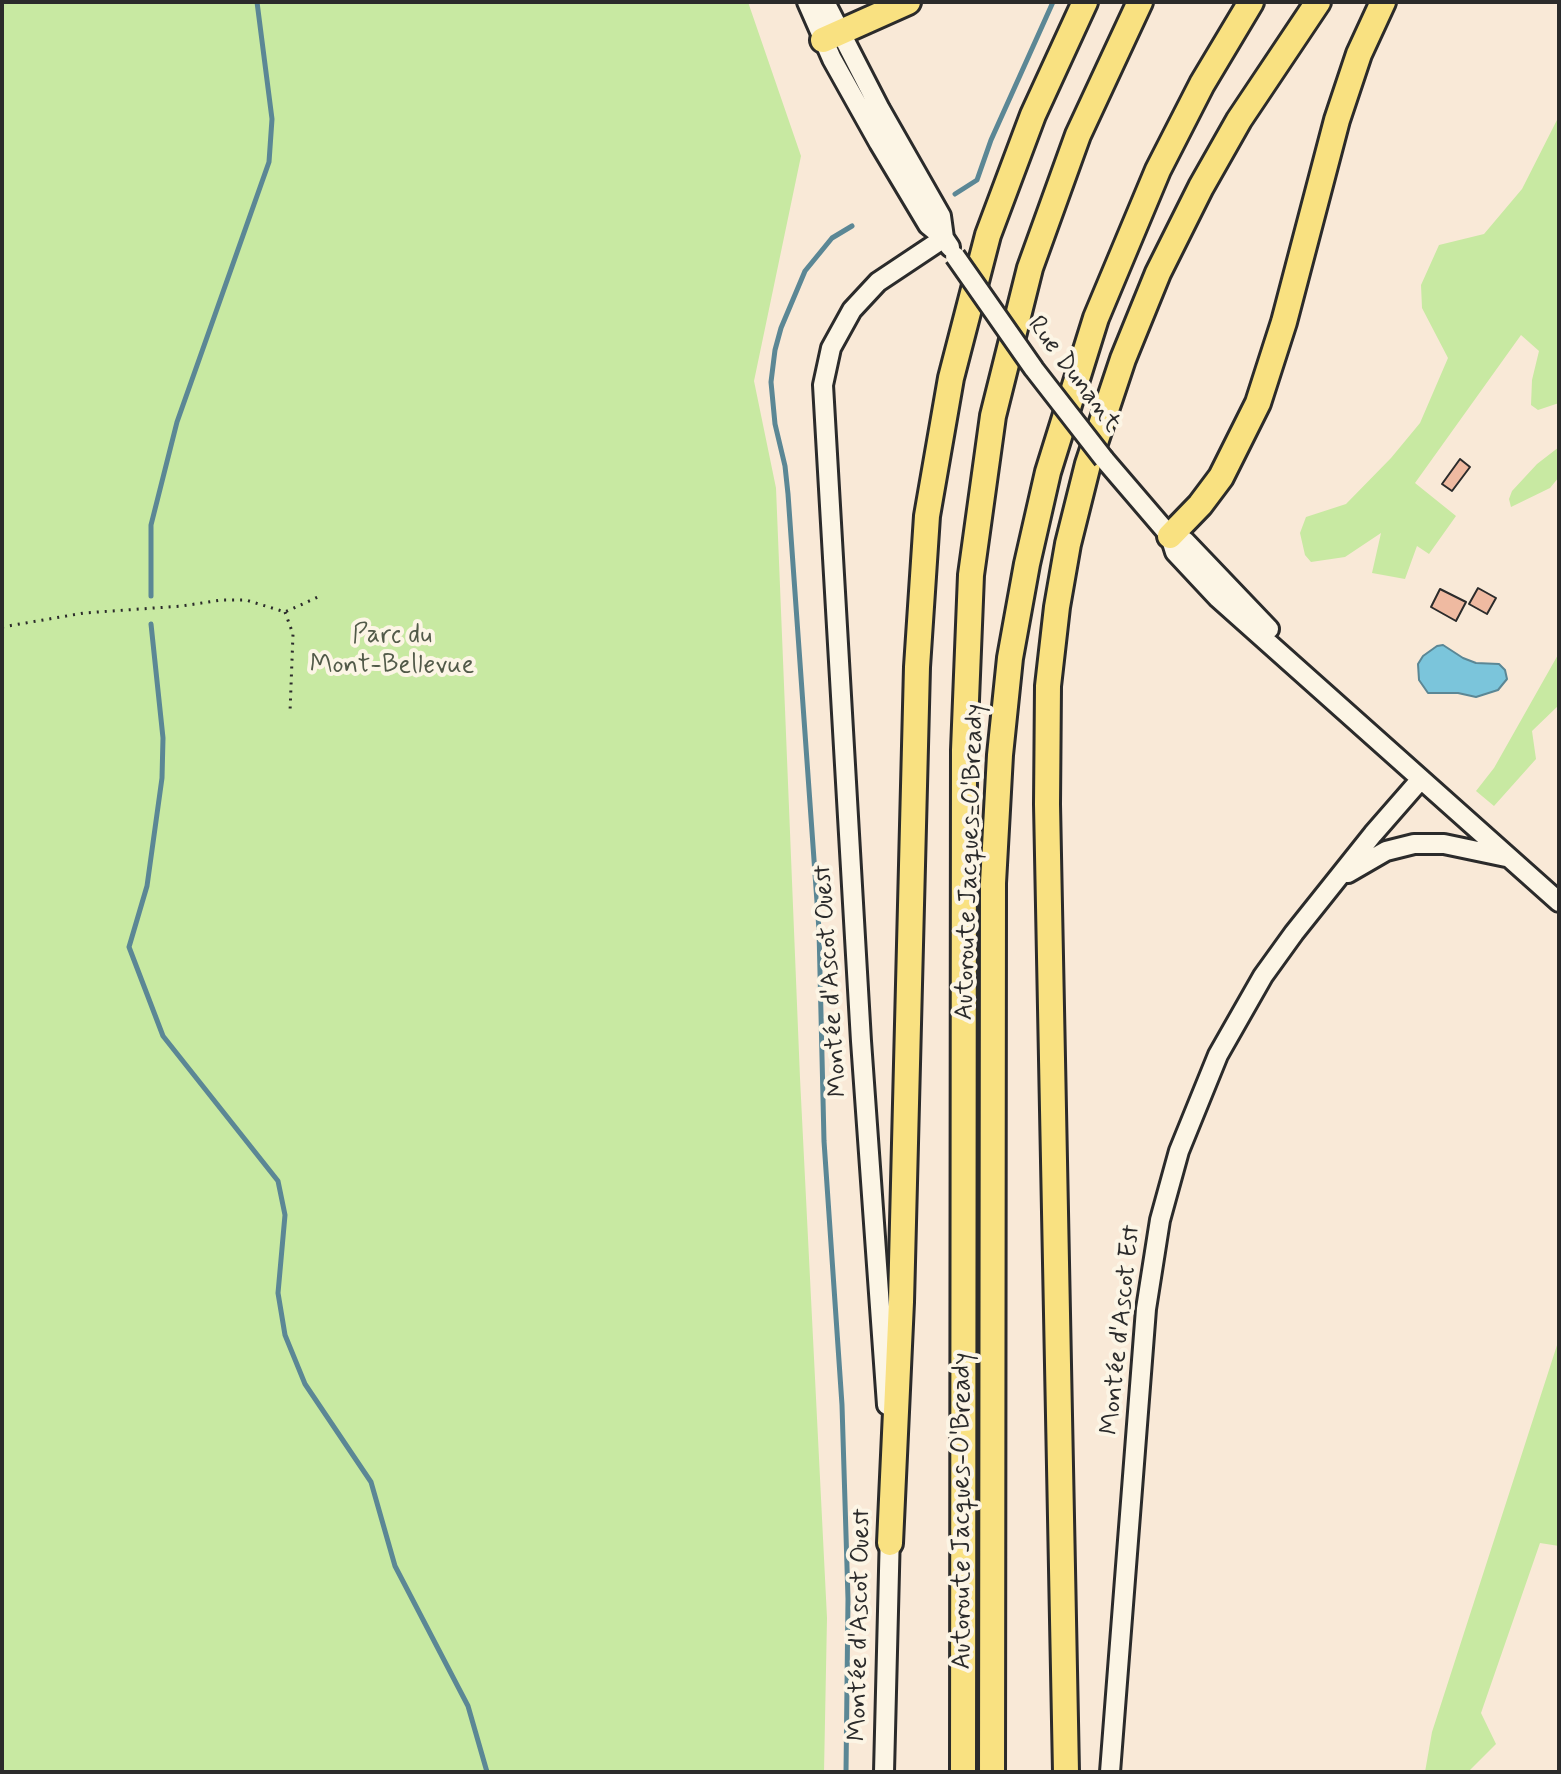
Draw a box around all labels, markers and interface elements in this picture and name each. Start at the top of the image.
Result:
street label: Rue Dunant [1019,311,1127,439]
park label: Parc du Mont-Bellevue [310,621,474,682]
street label: Autoroute Jacques-O'Bready [950,703,992,1021]
street label: Montée d'Ascot Ouest [808,864,856,1098]
street label: Montée d'Ascot Est [1095,1223,1149,1437]
street label: Autoroute Jacques-O'Bready [948,1353,980,1669]
street label: Montée d'Ascot Ouest [843,1508,879,1742]

